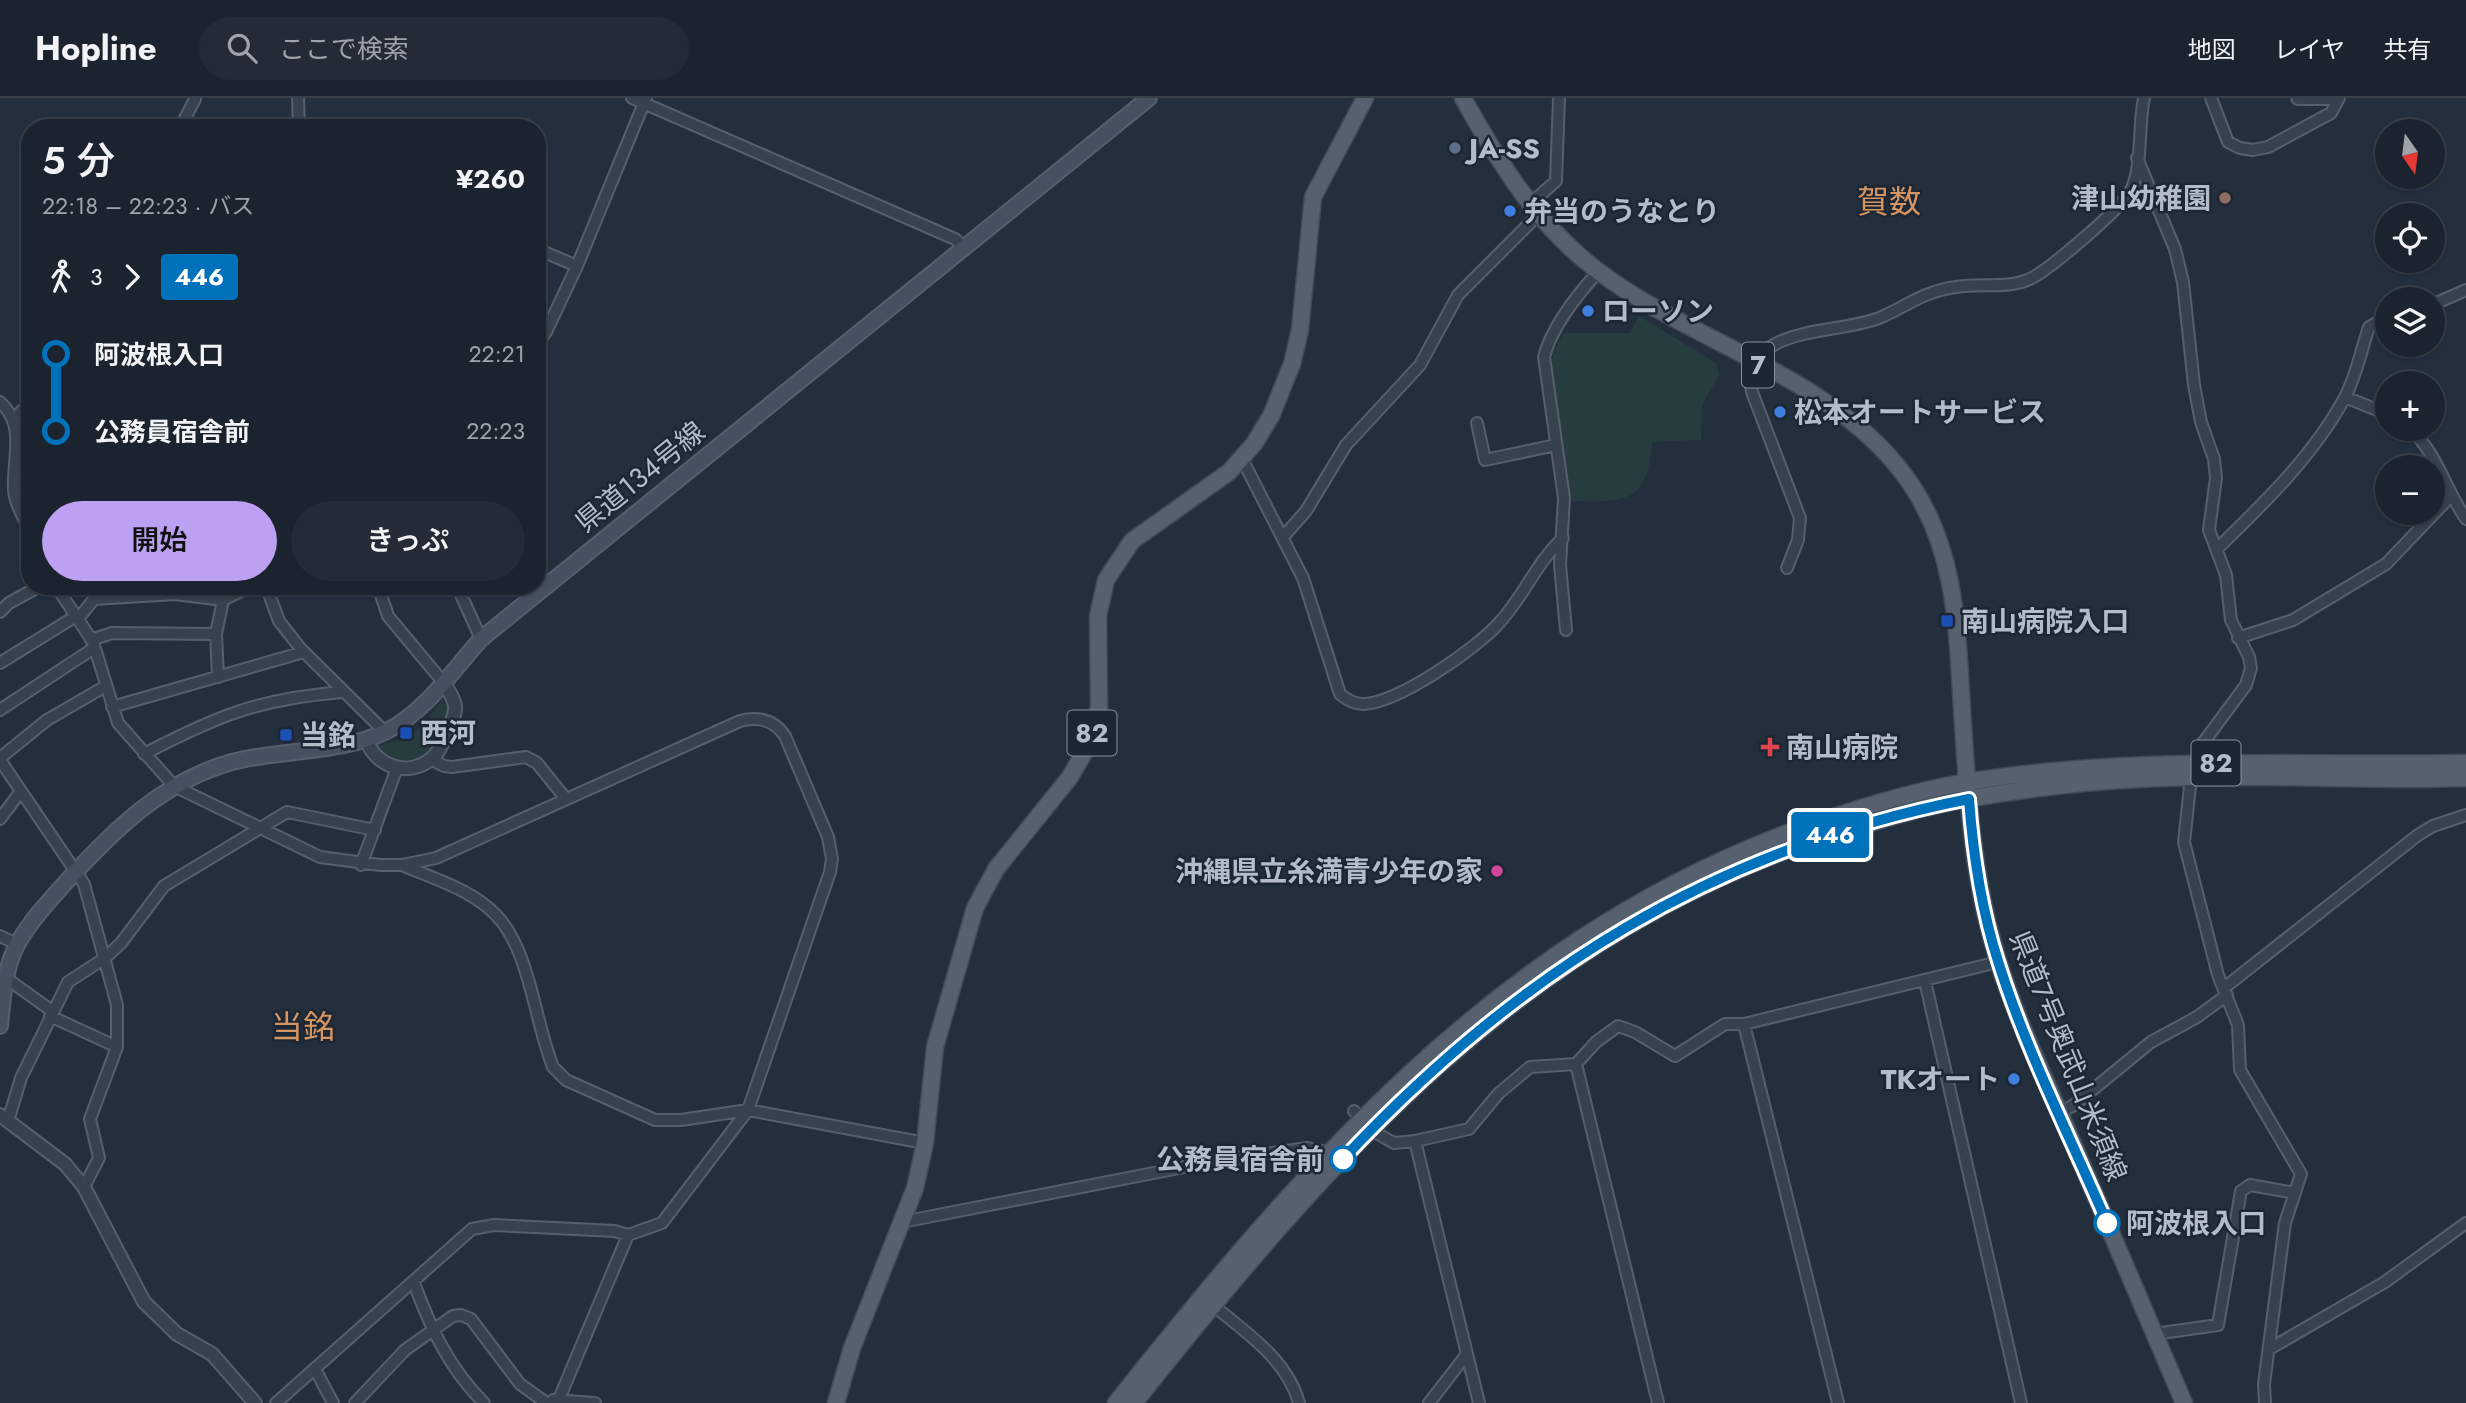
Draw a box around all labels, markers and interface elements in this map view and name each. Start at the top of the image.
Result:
search box [199,17,689,80]
text: Hopline [35,25,157,72]
icon: search [223,29,261,67]
text: ここで検索 [279,30,409,68]
text: 地図 [2188,32,2236,67]
text: レイヤ [2274,32,2345,67]
text: 共有 [2383,32,2431,67]
north arrow [2375,119,2445,189]
map controls [2375,119,2445,525]
place label: JA-SS [1464,128,1540,169]
text: 5 分 [42,133,115,188]
marker: JA-SS [1447,140,1463,156]
text: ¥260 [456,160,525,198]
place label: 津山幼稚園 [2071,178,2211,219]
district label: 賀数 [1857,179,1921,225]
text: 22:18 – 22:23 · バス [42,189,254,223]
marker: 津山幼稚園 [2217,190,2233,206]
place label: 弁当のうなとり [1524,191,1720,232]
marker: 弁当のうなとり [1502,203,1518,219]
button: locate [2375,203,2445,273]
icon: walk [42,258,80,296]
icon: forward [113,258,151,296]
text: 446 [175,259,224,294]
text: 3 [90,260,103,294]
button: layers [2375,287,2445,357]
place label: ローソン [1602,291,1714,332]
marker: ローソン [1580,303,1596,319]
text: 阿波根入口 [94,336,224,374]
text: 22:21 [468,337,525,371]
road number: 7 [1742,342,1774,388]
button: + [2375,371,2445,441]
place label: 松本オートサービス [1794,392,2046,433]
marker: 松本オートサービス [1772,404,1788,420]
street label: 県道134号線 [566,412,714,542]
text: 公務員宿舎前 [94,413,250,451]
text: 22:23 [466,414,525,448]
button: − [2375,455,2445,525]
button: 開始 [42,501,277,581]
button: きっぷ [291,501,525,581]
place label: 南山病院入口 [1961,601,2129,642]
marker: 南山病院入口 [1939,613,1955,629]
road number: 82 [1068,710,1116,755]
place label: 西河 [420,713,476,754]
place label: 当銘 [300,715,356,756]
marker: 西河 [398,725,414,741]
marker: 当銘 [278,727,294,743]
place label: 南山病院 [1786,727,1898,768]
marker: 南山病院 [1760,737,1780,757]
road number: 82 [2192,740,2240,786]
line badge: 446 [1790,812,1870,858]
text: 446 [1805,817,1855,852]
place label: 沖縄県立糸満青少年の家 [1175,851,1483,892]
marker: 沖縄県立糸満青少年の家 [1489,863,1505,879]
street label: 県道7号奥武山米須線 [1999,925,2137,1187]
district label: 当銘 [271,1004,335,1050]
place label: TKオート [1881,1059,2000,1100]
marker: TKオート [2006,1071,2022,1087]
place label: 公務員宿舎前 [1156,1139,1324,1180]
marker: 公務員宿舎前 [1330,1146,1356,1172]
place label: 阿波根入口 [2126,1203,2266,1244]
marker: 阿波根入口 [2094,1210,2120,1236]

